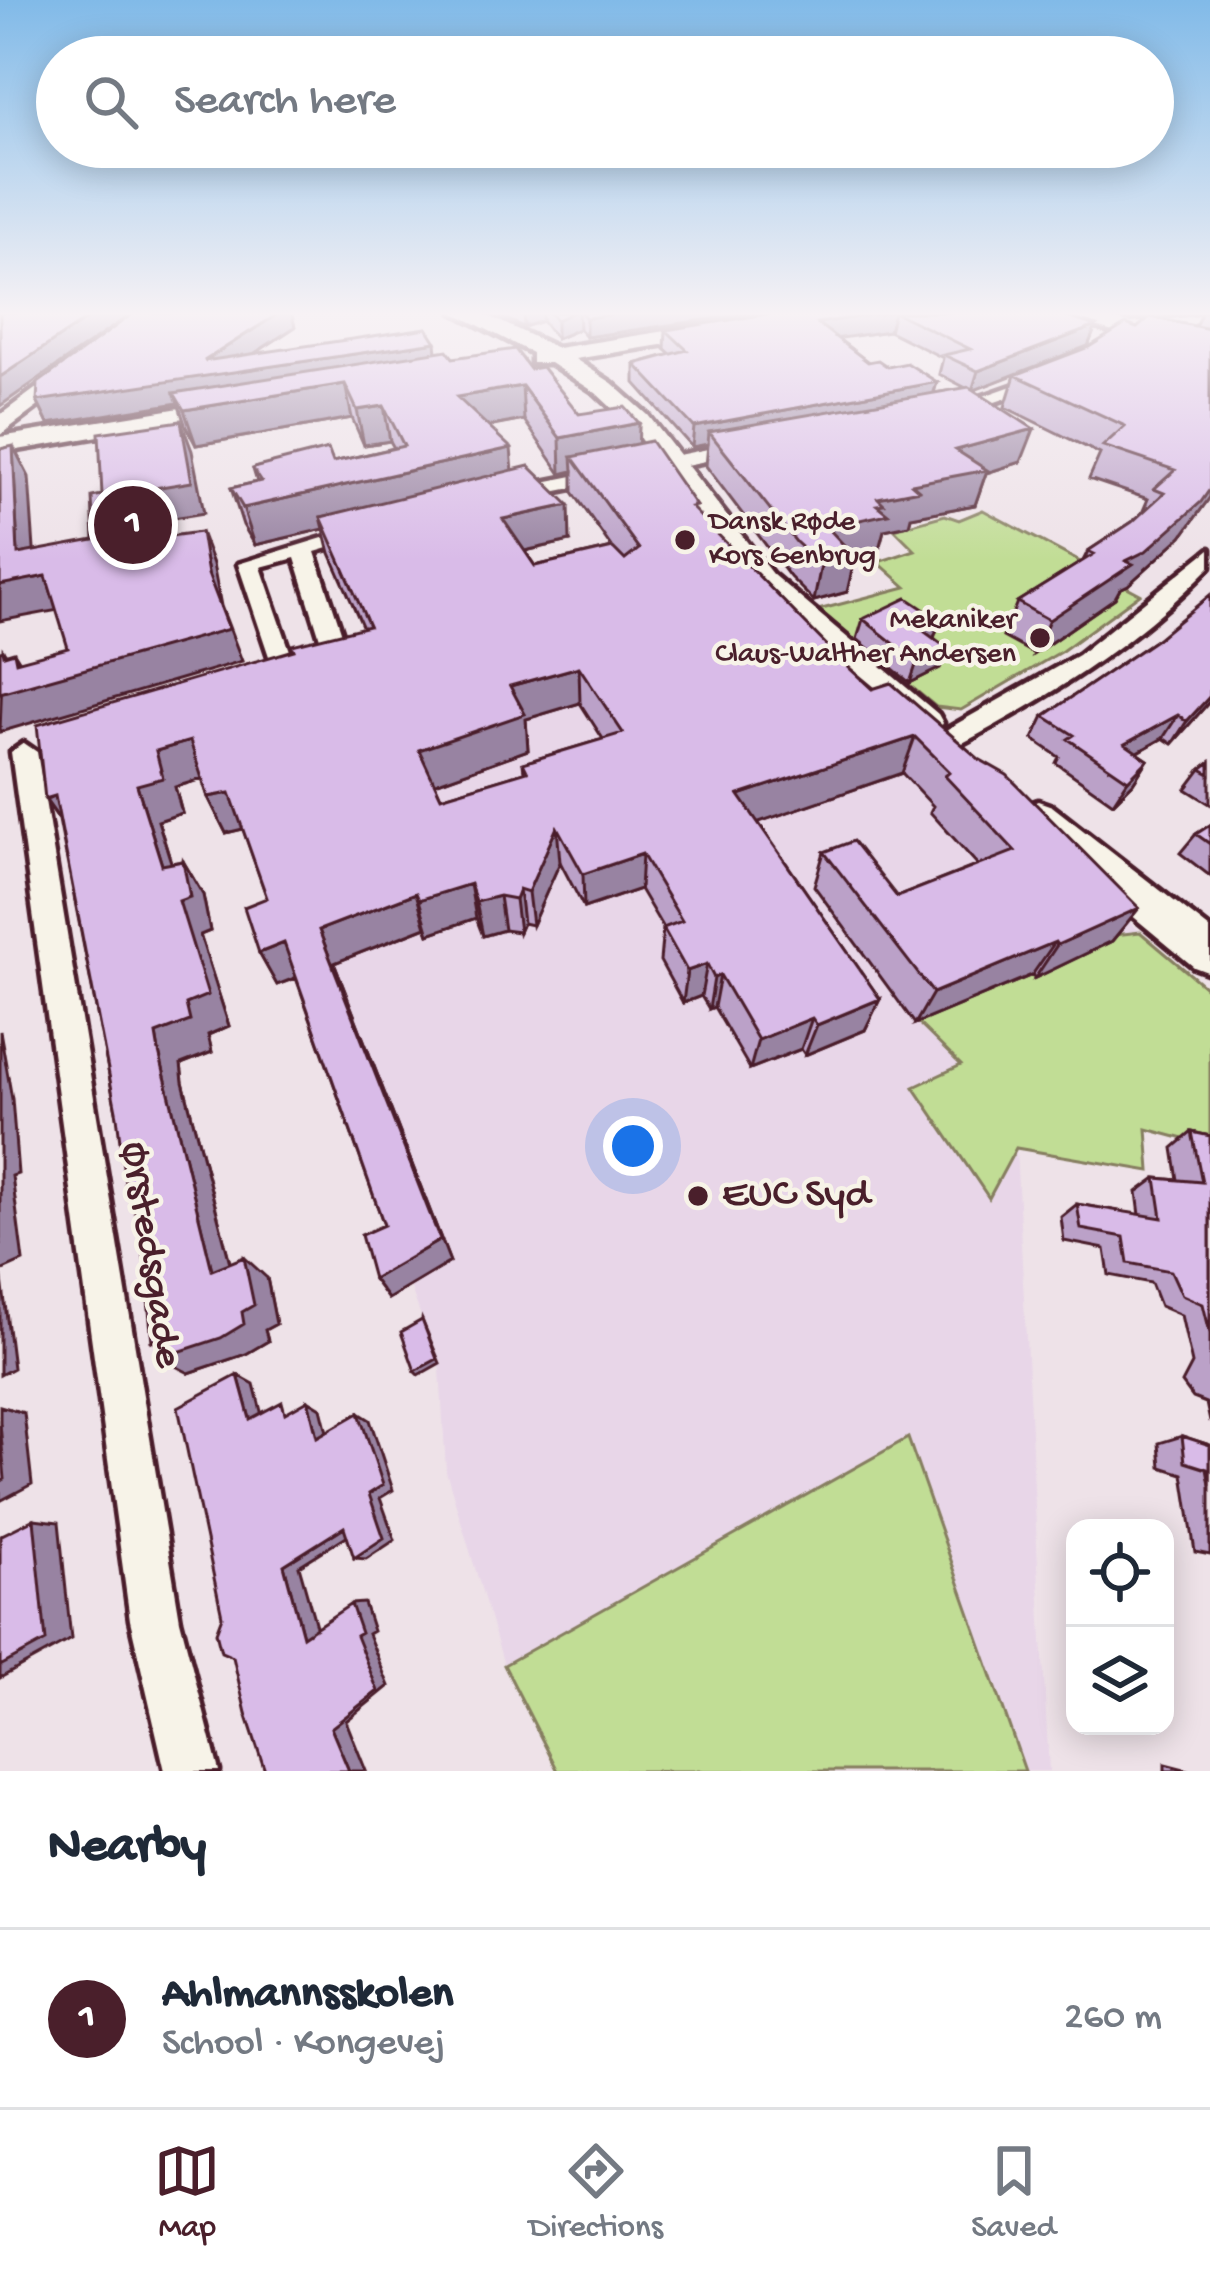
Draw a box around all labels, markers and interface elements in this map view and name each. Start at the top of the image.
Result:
search box [36,36,1174,168]
icon: search [78,69,144,135]
text: Search here [174,76,396,129]
pin: 1 [94,480,172,570]
place label: Dansk Røde Kors Genbrug [707,506,876,575]
marker: Dansk Røde Kors Genbrug [672,527,698,553]
place label: Mekaniker Claus-Walther Andersen [715,604,1018,673]
marker: Mekaniker Claus-Walther Andersen [1027,625,1053,651]
your location [603,1116,663,1176]
street label: Ørstedsgade [107,1139,191,1373]
place label: EUC Syd [722,1172,873,1221]
marker: EUC Syd [685,1183,711,1209]
map controls [1066,1519,1174,1735]
button: locate [1066,1519,1174,1627]
button: layers [1066,1627,1174,1735]
text: Nearby [48,1819,206,1879]
text: Ahlmannsskolen [162,1969,453,2022]
text: 1 [79,1996,95,2042]
text: 260 m [1064,1996,1162,2042]
text: School · Kongevej [162,2022,445,2068]
tab: Map [154,2138,220,2248]
tab: Directions [529,2138,663,2248]
tab: Saved [971,2138,1056,2248]

